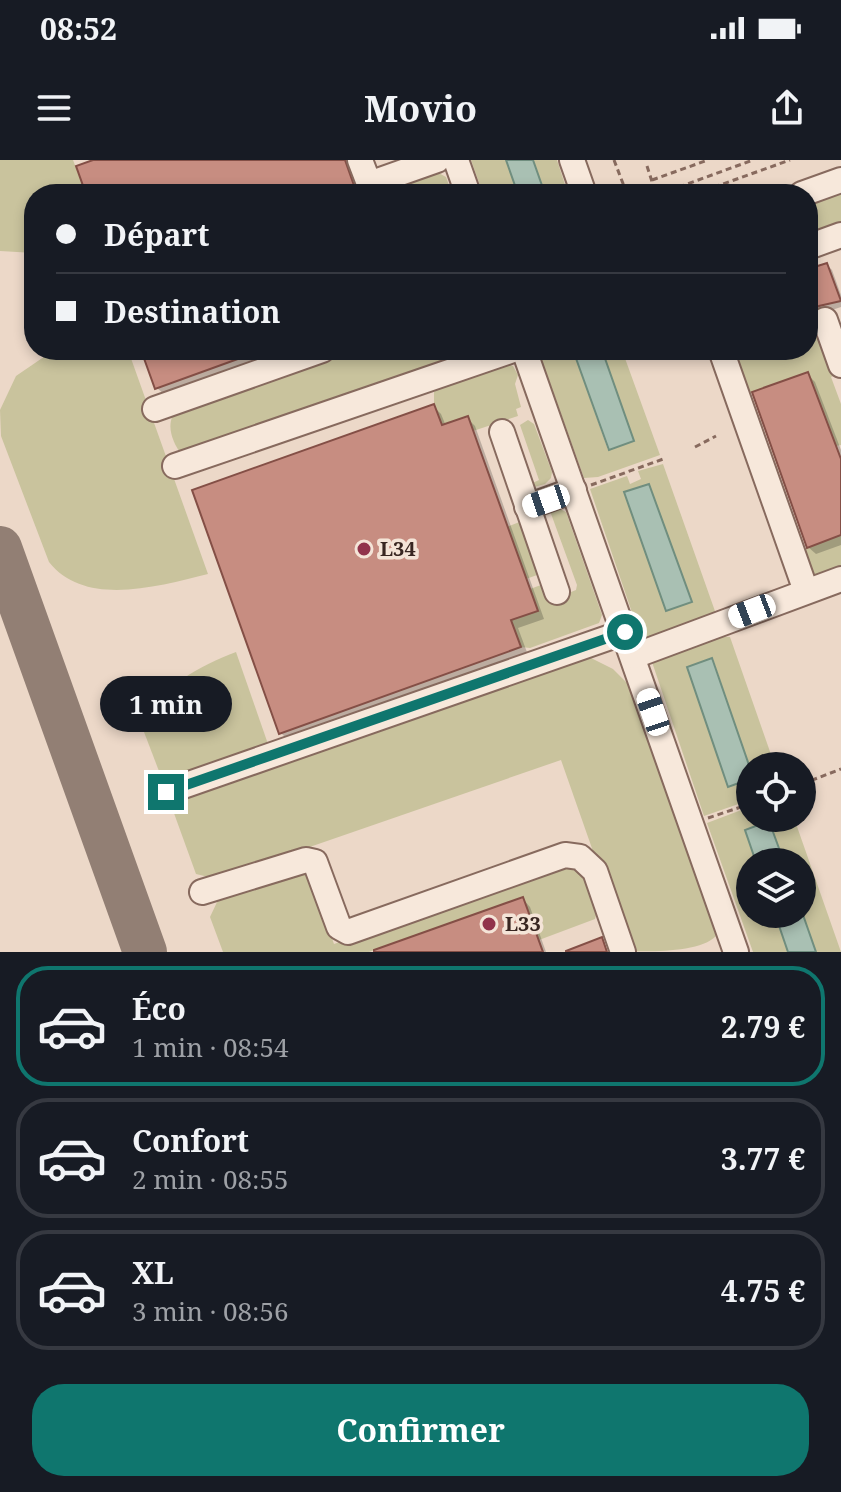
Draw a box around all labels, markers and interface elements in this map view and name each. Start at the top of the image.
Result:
text: 08:52 [40,8,117,49]
text: Movio [364,84,477,133]
icon: menu [32,86,76,130]
icon: share [765,86,809,130]
text: Départ [104,214,209,255]
text: Destination [104,291,280,332]
car [519,482,573,520]
place label: L34 [380,535,416,562]
marker: L34 [355,540,373,558]
car [725,591,779,631]
route start [607,614,643,650]
callout: 1 min [100,676,232,732]
car [634,685,672,739]
text: 1 min [129,686,203,722]
map controls [736,752,816,928]
button: locate [736,752,816,832]
route end [148,774,184,810]
button: layers [736,848,816,928]
place label: L33 [505,910,541,937]
marker: L33 [480,915,498,933]
text: Éco [132,988,186,1029]
icon: car [36,990,108,1062]
text: 2.79 € [721,1006,805,1047]
text: 1 min · 08:54 [132,1029,289,1065]
text: Confort [132,1120,249,1161]
icon: car [36,1122,108,1194]
text: 3.77 € [721,1138,805,1179]
text: 2 min · 08:55 [132,1161,289,1197]
text: XL [132,1252,174,1293]
icon: car [36,1254,108,1326]
text: 4.75 € [721,1270,805,1311]
text: 3 min · 08:56 [132,1293,289,1329]
button: Confirmer [32,1384,809,1476]

